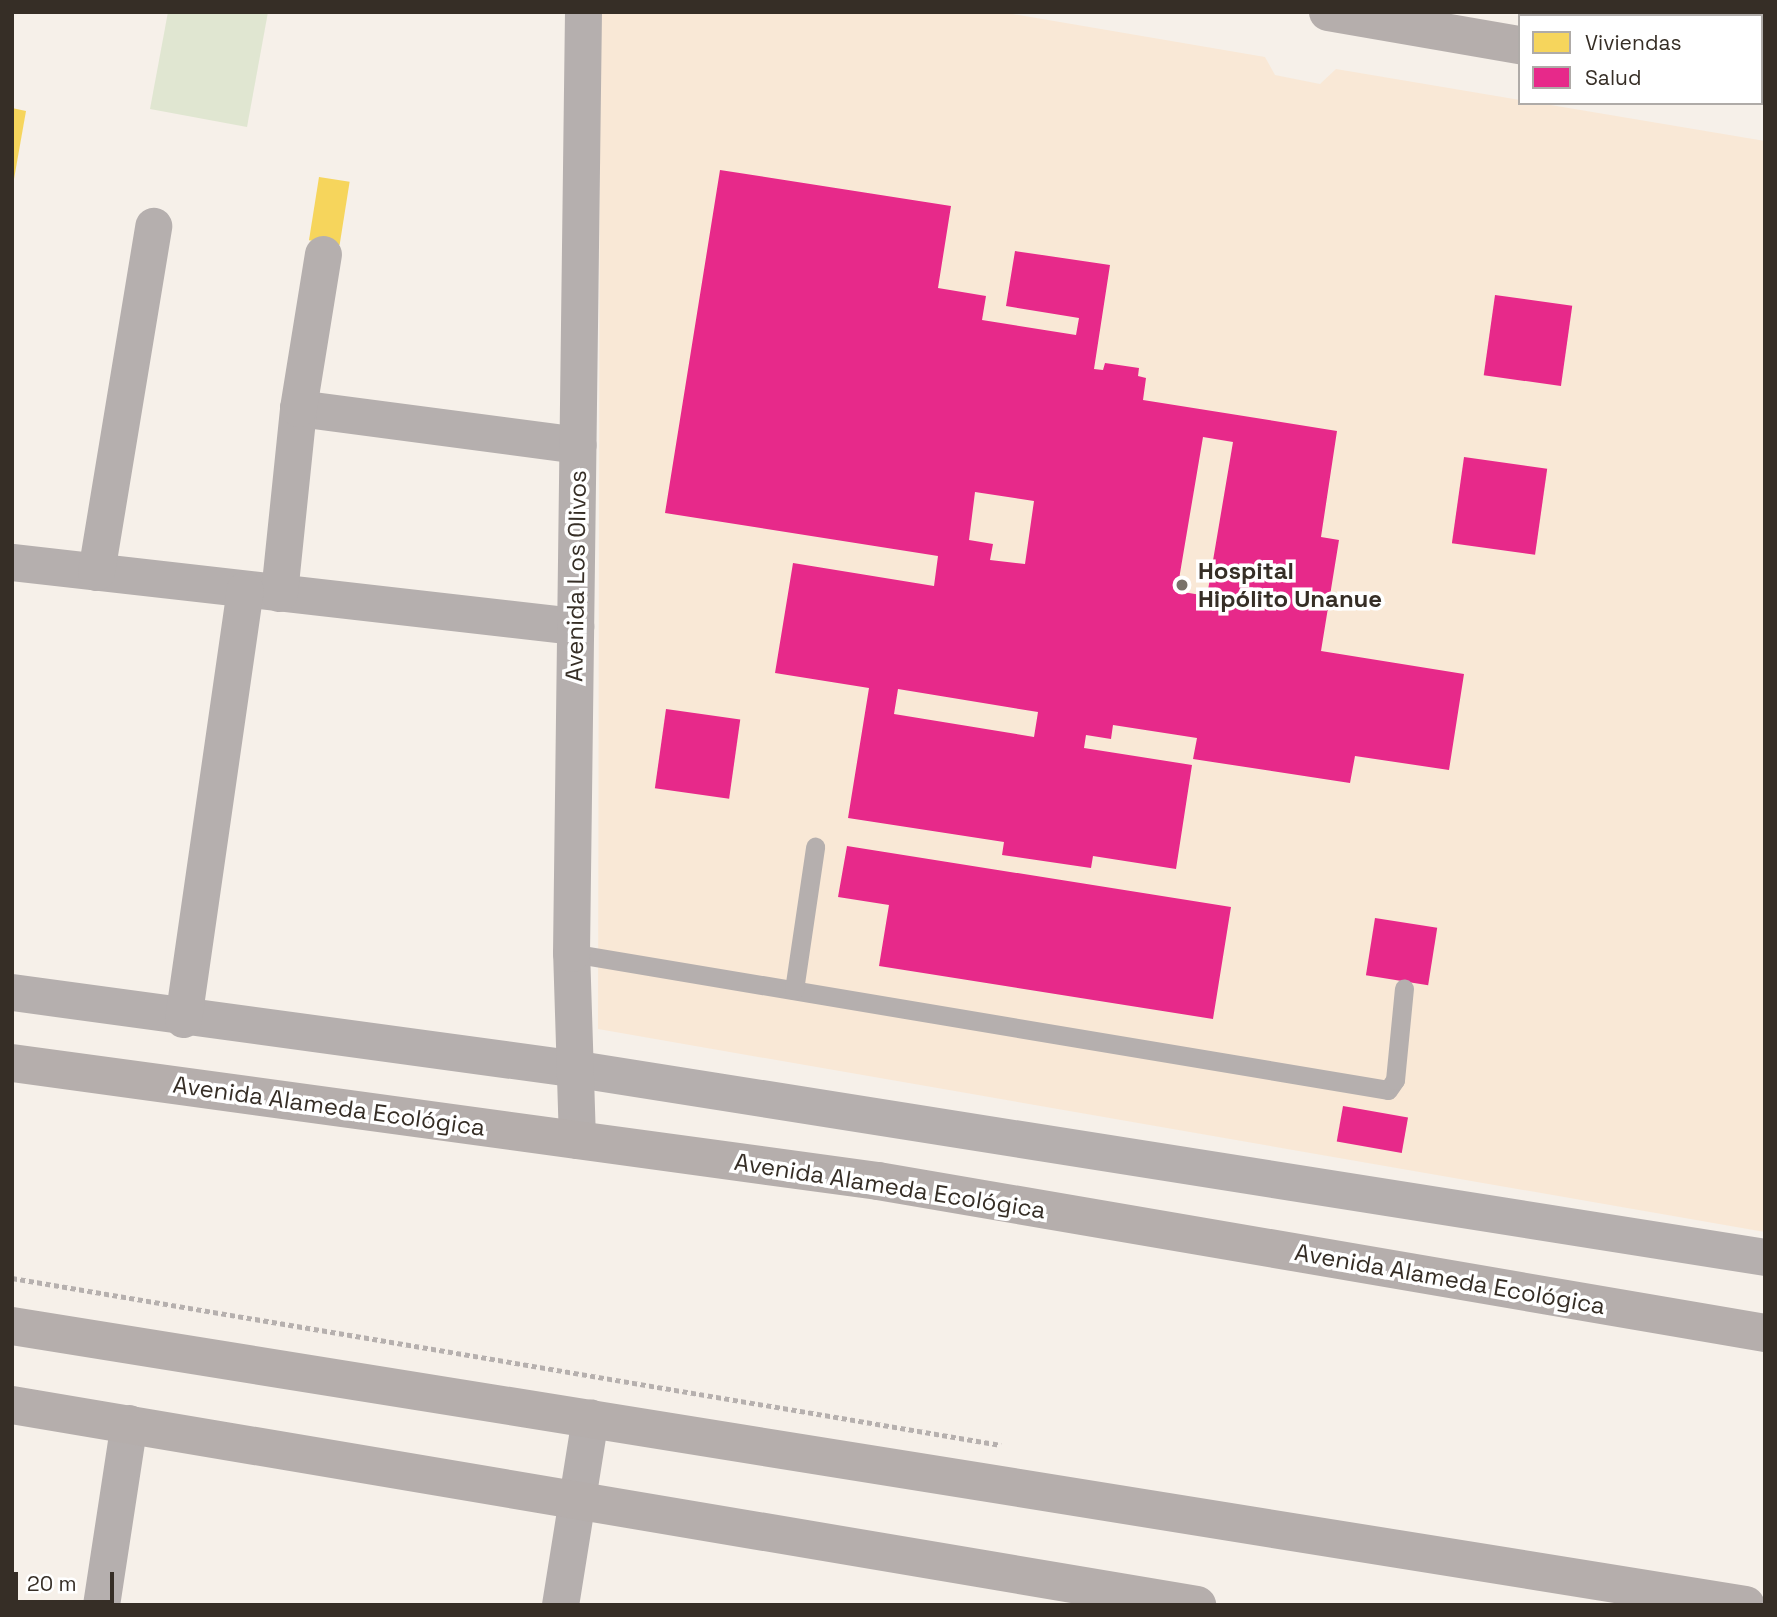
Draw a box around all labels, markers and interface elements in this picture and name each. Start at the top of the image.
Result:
legend [1518,14,1763,105]
text: Viviendas [1585,29,1682,56]
text: Salud [1585,64,1641,91]
street label: Avenida Los Olivos [560,470,592,682]
place label: Hospital Hipólito Unanue [1198,557,1382,613]
marker: Hospital Hipólito Unanue [1172,575,1192,595]
street label: Avenida Alameda Ecológica [171,1070,487,1142]
street label: Avenida Alameda Ecológica [732,1147,1048,1225]
street label: Avenida Alameda Ecológica [1292,1237,1608,1321]
scale bar [18,1558,117,1602]
text: 20 m [27,1570,77,1597]

